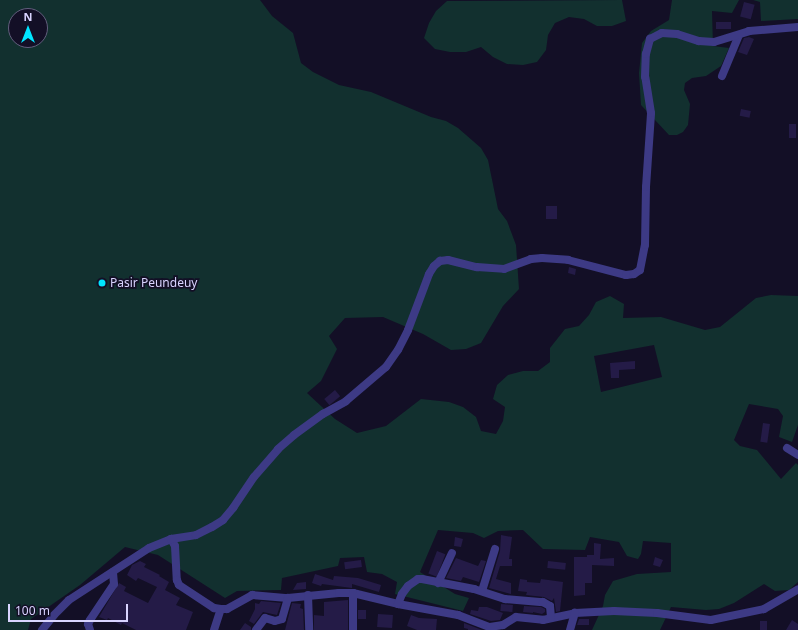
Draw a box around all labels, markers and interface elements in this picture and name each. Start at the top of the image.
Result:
north arrow [8,8,48,48]
text: N [24,9,32,24]
place label: Pasir Peundeuy [110,276,197,290]
marker: Pasir Peundeuy [97,278,107,288]
scale bar [10,596,130,622]
text: 100 m [15,602,50,619]

